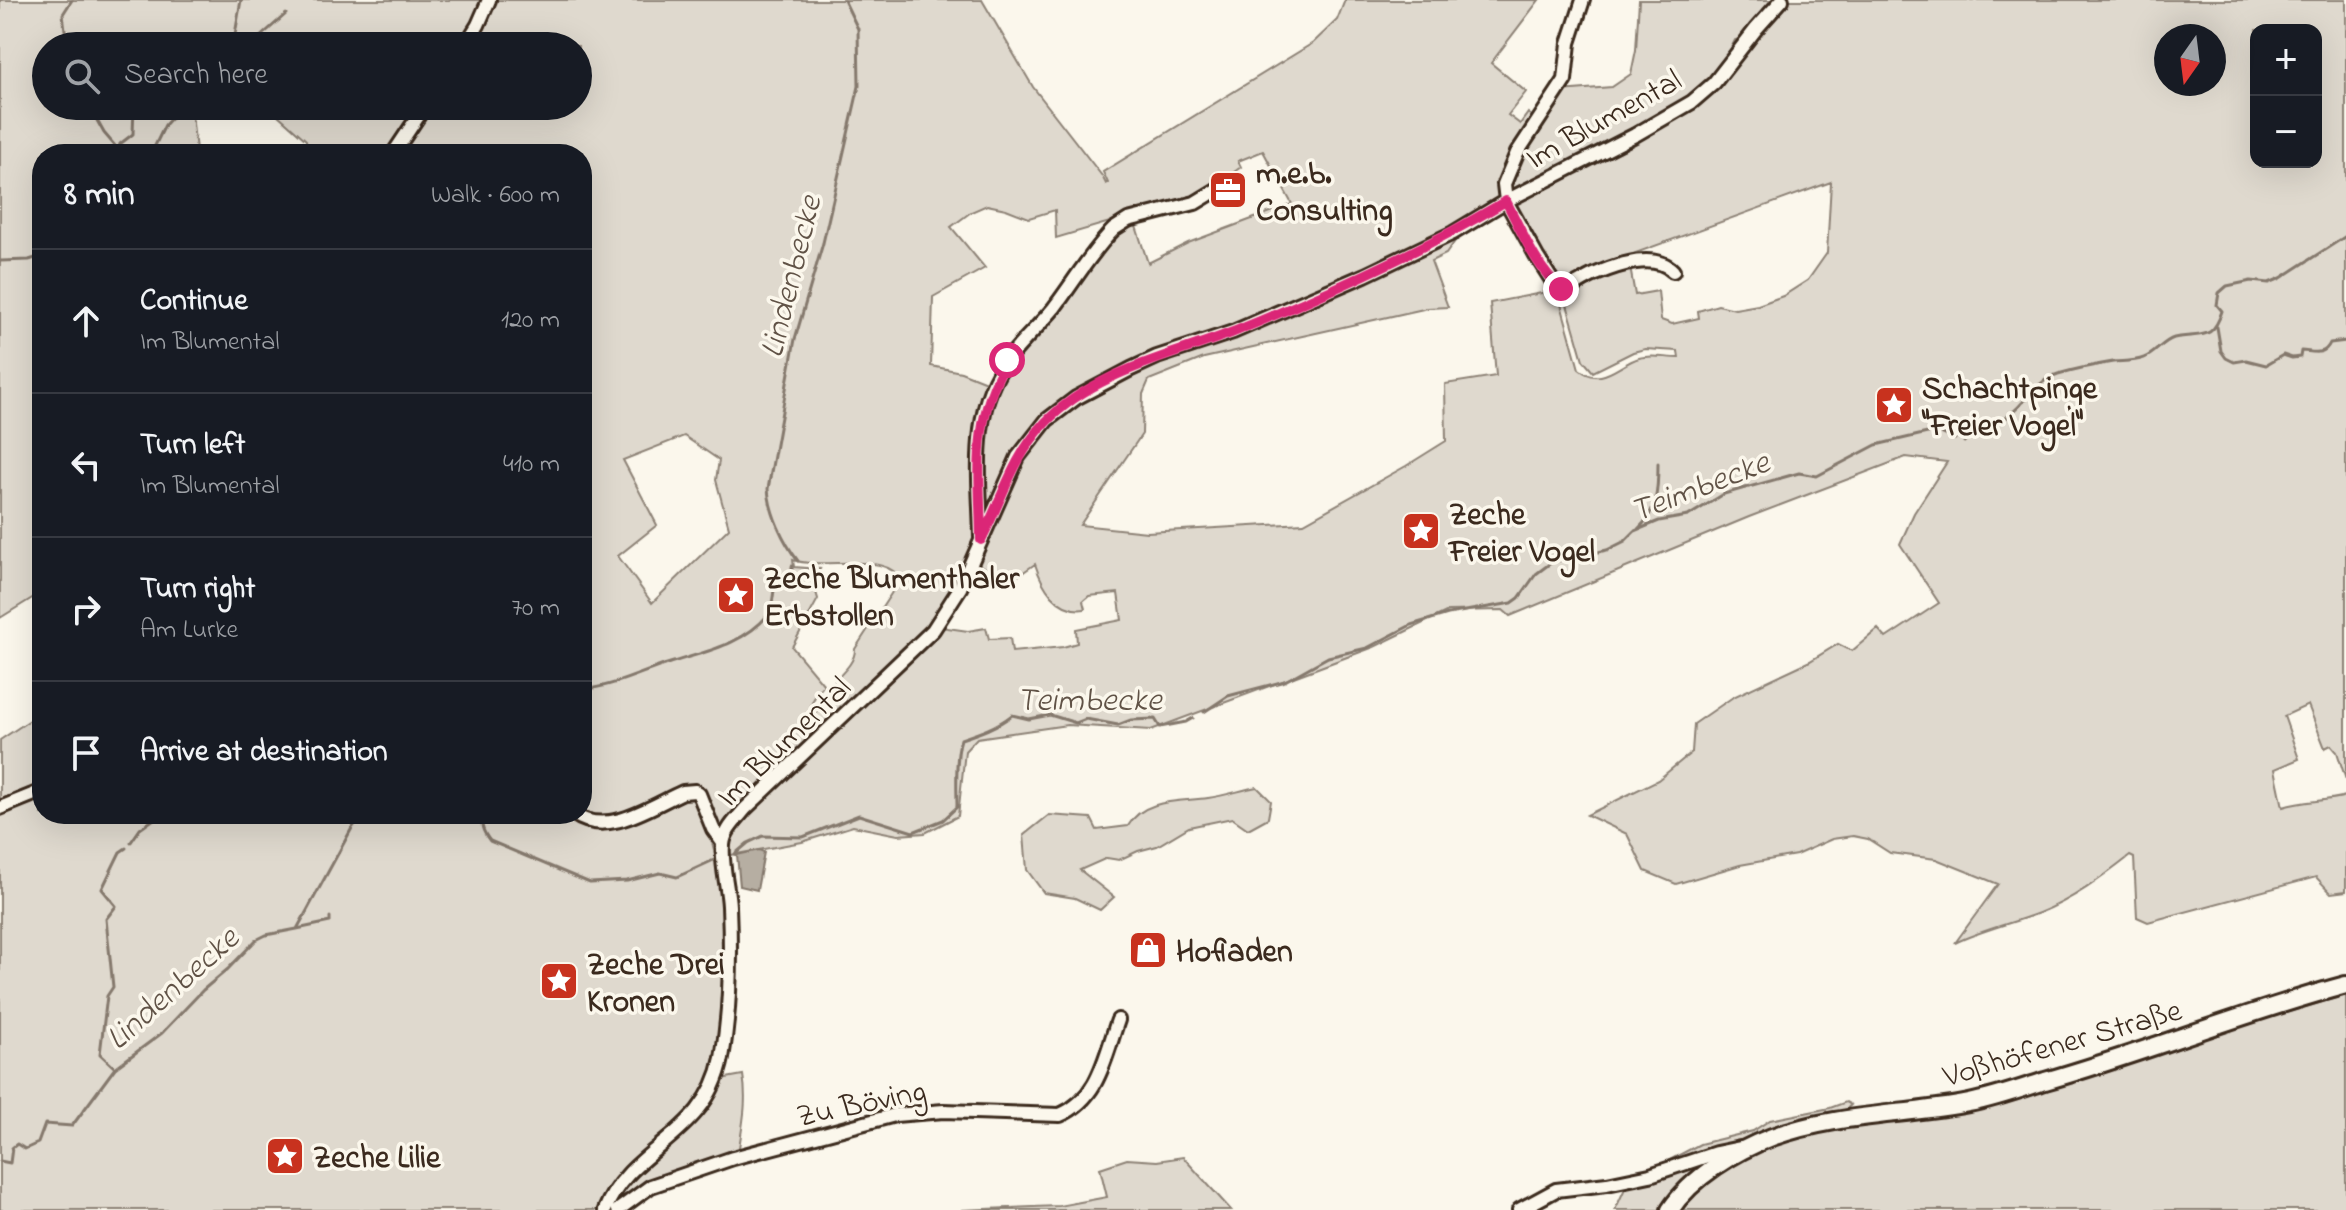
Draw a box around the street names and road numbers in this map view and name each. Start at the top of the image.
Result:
street label: Im Blumental [1518,59,1691,183]
street label: Im Blumental [707,667,864,820]
street label: Voßhöfener Straße [1937,989,2188,1102]
street label: Zu Böving [793,1069,931,1142]

